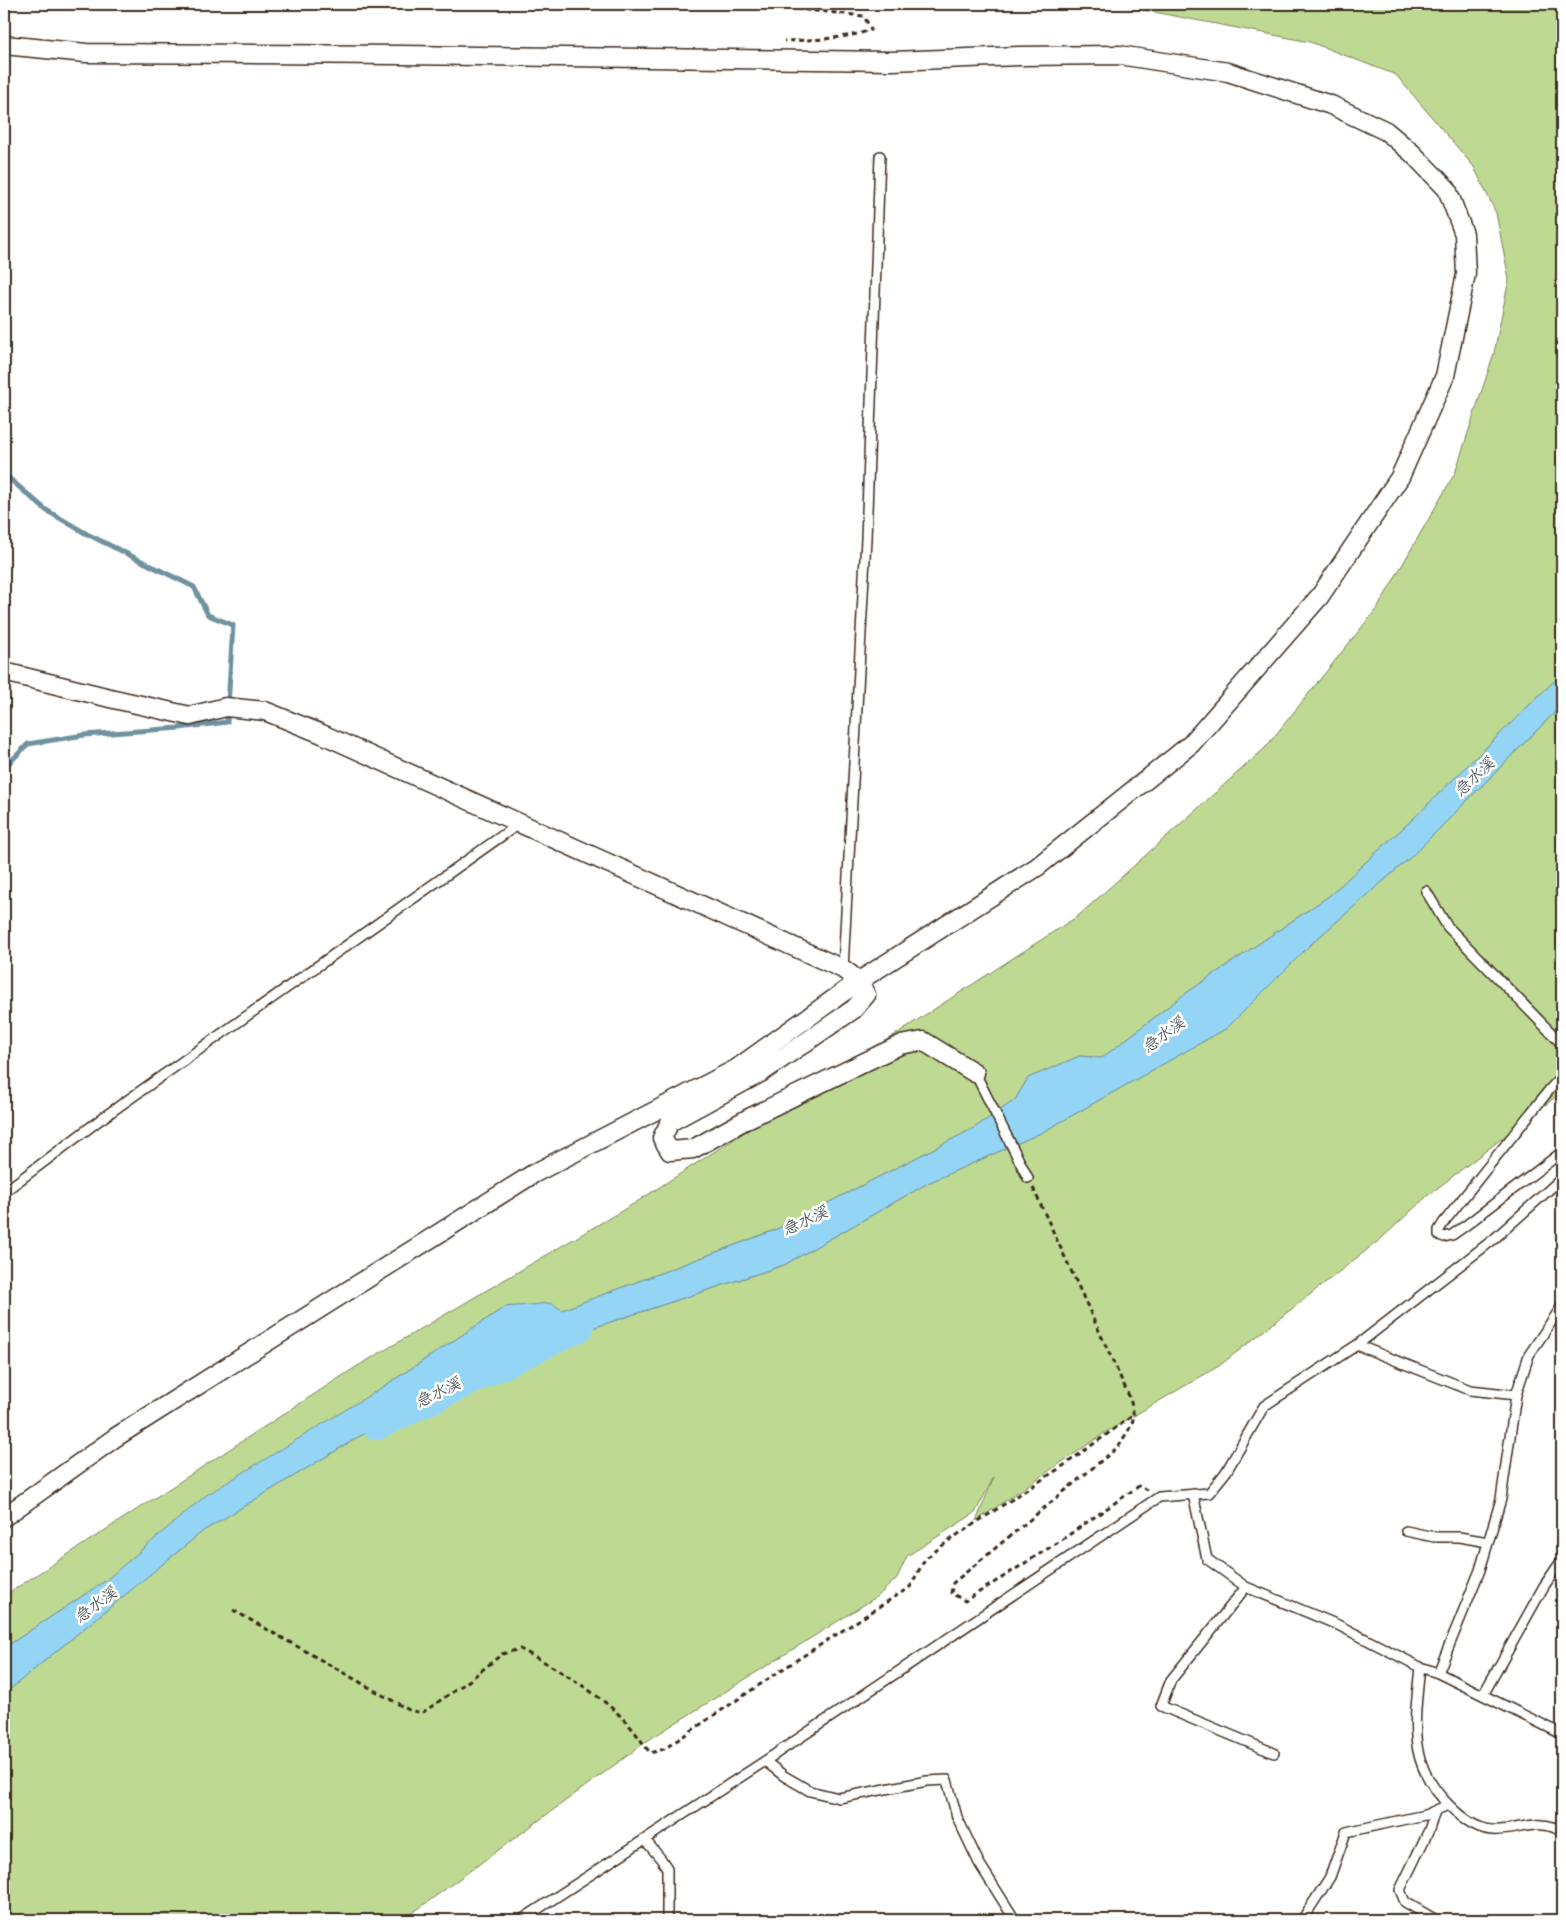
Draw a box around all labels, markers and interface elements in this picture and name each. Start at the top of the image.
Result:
water label: 急水溪 [1451,754,1501,802]
water label: 急水溪 [1139,1013,1191,1059]
water label: 急水溪 [779,1202,833,1242]
water label: 急水溪 [412,1374,466,1414]
water label: 急水溪 [71,1583,123,1629]

